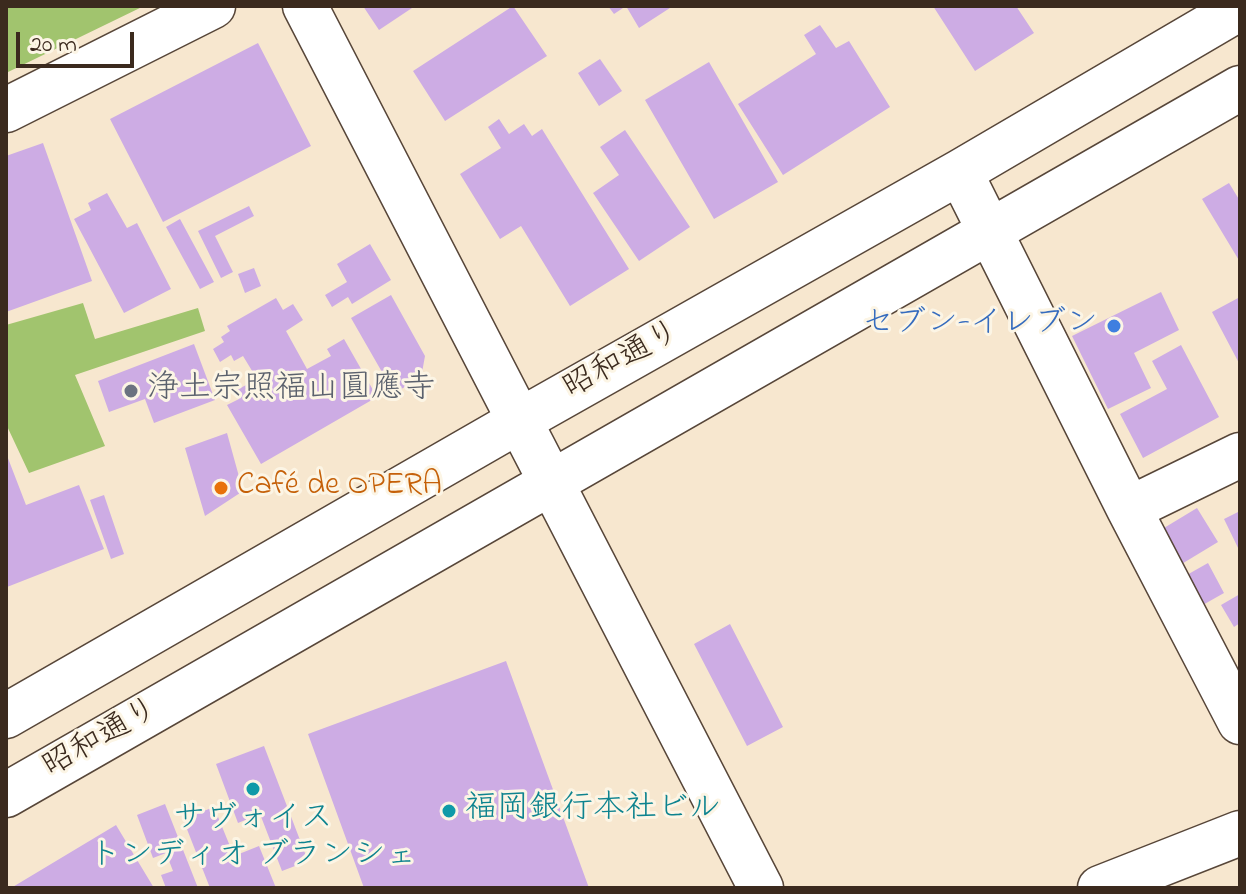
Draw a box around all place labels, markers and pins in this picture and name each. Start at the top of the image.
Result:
place label: セブン-イレブン [862,307,1098,345]
marker: セブン-イレブン [1105,317,1123,335]
place label: 浄土宗照福山圓應寺 [147,372,435,410]
marker: 浄土宗照福山圓應寺 [122,382,140,400]
place label: Café de OPERA [237,469,442,507]
marker: Café de OPERA [212,479,230,497]
marker: サヴォイス トンディオ ブランシェ [244,780,262,798]
place label: 福岡銀行本社ビル [465,792,721,830]
place label: サヴォイス トンディオ ブランシェ [89,802,417,877]
marker: 福岡銀行本社ビル [440,802,458,820]

